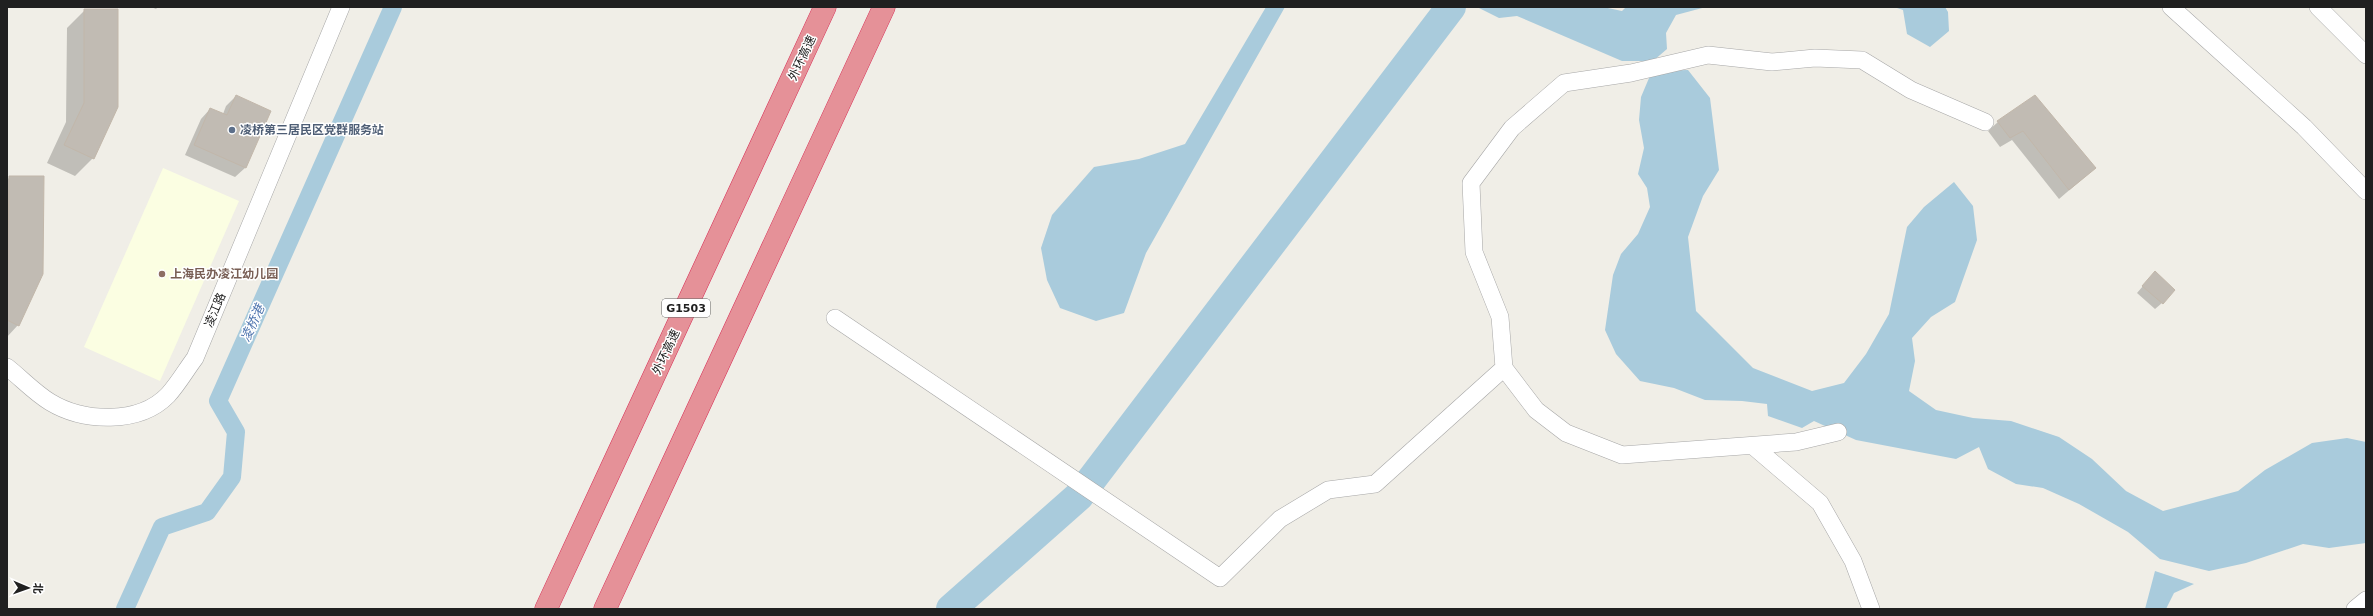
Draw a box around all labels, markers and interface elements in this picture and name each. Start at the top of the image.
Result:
street label: 外环高速 [786,33,818,83]
place label: 凌桥第三居民区党群服务站 [240,123,384,137]
marker: 凌桥第三居民区党群服务站 [227,125,237,135]
place label: 上海民办凌江幼儿园 [170,267,278,281]
marker: 上海民办凌江幼儿园 [157,269,167,279]
street label: 凌江路 [202,291,228,329]
road number: G1503 [662,299,710,317]
water label: 凌桥港 [238,301,268,344]
street label: 外环高速 [650,327,682,377]
north arrow [8,568,48,608]
text: 北 [31,583,44,594]

